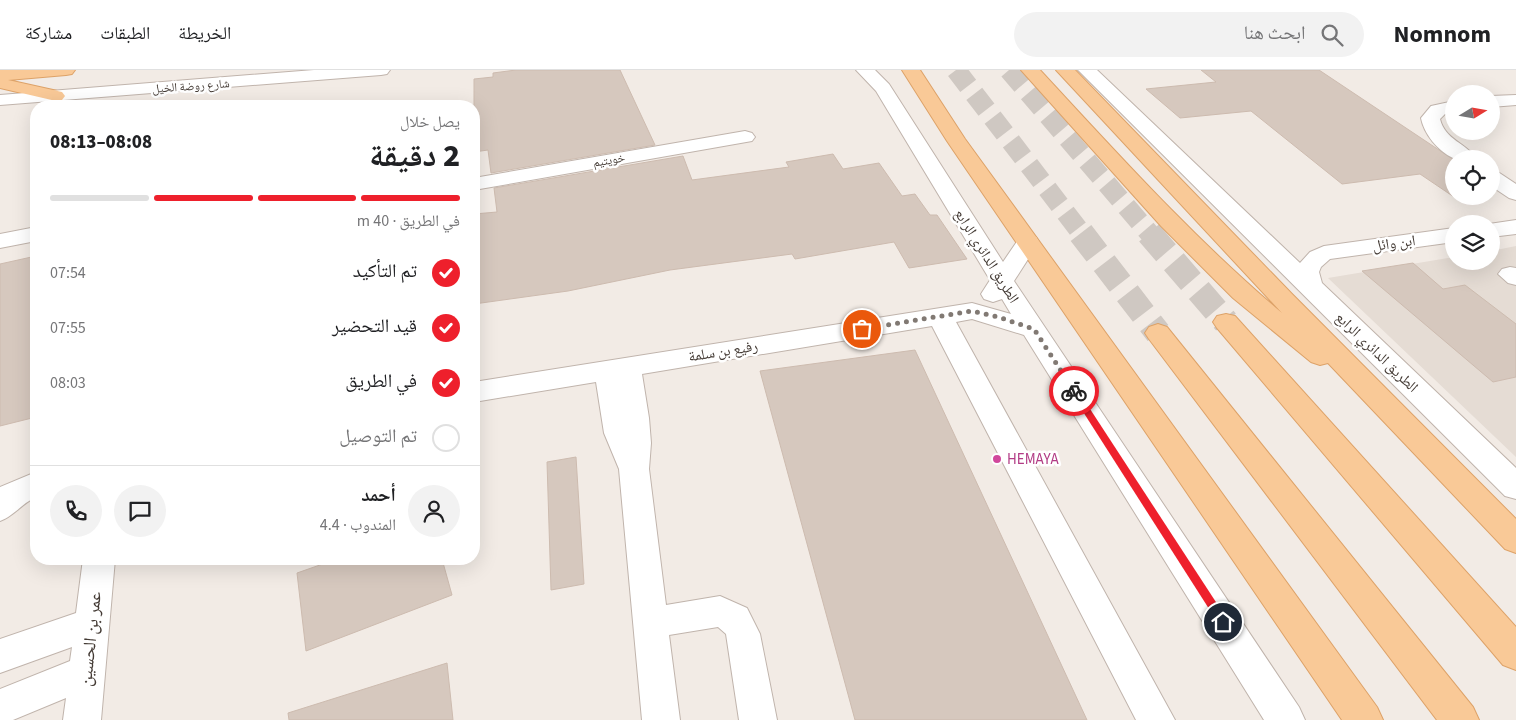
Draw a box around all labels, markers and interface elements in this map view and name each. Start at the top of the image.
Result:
search box [1014,12,1364,57]
text: Nomnom [1394,17,1491,52]
text: ابحث هنا [1244,20,1306,47]
text: مشاركة [25,21,72,46]
text: الطبقات [100,21,150,46]
text: الخريطة [178,21,231,46]
icon: search [1318,21,1346,49]
street label: شارع روضة الخيل [152,75,230,98]
north arrow [1445,85,1500,140]
map controls [1445,85,1500,270]
text: يصل خلال [400,111,460,133]
text: 08:08–08:13 [50,129,152,156]
text: 2 دقيقة [369,133,460,179]
street label: خويتيم [592,149,627,172]
button: locate [1445,150,1500,205]
street label: الطريق الدائري الرابع [948,205,1024,308]
text: في الطريق · 40 m [357,210,460,232]
button: layers [1445,215,1500,270]
street label: ابن وائل [1371,230,1417,257]
text: تم التأكيد [353,258,417,285]
icon: check [432,259,460,287]
text: 07:54 [50,262,86,284]
street label: الطريق الدائري الرابع [1330,307,1423,398]
pin [841,308,883,350]
text: قيد التحضير [332,313,417,340]
icon: check [432,314,460,342]
icon: bag [848,315,876,343]
text: 07:55 [50,317,86,339]
street label: رفيع بن سلمة [687,336,760,367]
courier [1049,366,1099,416]
text: في الطريق [345,368,417,395]
icon: check [432,369,460,397]
text: 08:03 [50,372,86,394]
icon: bike [1060,377,1088,405]
text: تم التوصيل [339,423,417,450]
place label: HEMAYA [1007,449,1059,470]
marker: HEMAYA [991,453,1003,465]
text: أحمد [361,482,396,509]
button: phone [50,485,102,537]
button: chat [114,485,166,537]
button: person [408,485,460,537]
text: المندوب · 4.4 [320,514,396,536]
street label: عمر بن الحسين [73,590,108,688]
pin [1202,601,1244,643]
icon: home [1209,608,1237,636]

